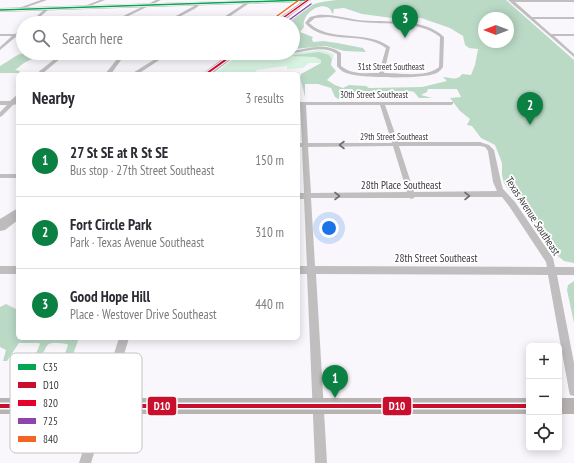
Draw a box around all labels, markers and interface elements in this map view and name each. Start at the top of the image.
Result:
pin: 3 [392,5,418,38]
north arrow [478,12,514,48]
search box [16,16,300,60]
icon: search [30,27,52,49]
text: Search here [62,29,123,48]
street label: 31st Street Southeast [358,61,425,72]
text: Nearby [32,87,75,109]
street label: 30th Street Southeast [340,89,408,100]
text: 3 results [245,90,284,107]
pin: 2 [517,92,543,125]
street label: 29th Street Southeast [360,131,428,142]
one-way arrow [339,141,345,149]
text: 27 St SE at R St SE [70,143,168,162]
text: 1 [42,152,48,169]
text: 150 m [255,152,284,169]
text: Bus stop · 27th Street Southeast [70,162,214,179]
street label: Texas Avenue Southeast [502,174,564,258]
street label: 28th Place Southeast [361,178,441,192]
one-way arrow [334,192,340,200]
one-way arrow [464,192,470,200]
text: Fort Circle Park [70,215,152,234]
your location [319,218,339,238]
text: 2 [42,224,48,241]
text: 310 m [255,224,284,241]
text: Park · Texas Avenue Southeast [70,234,204,251]
street label: 28th Street Southeast [395,251,477,265]
text: Good Hope Hill [70,287,150,306]
text: 3 [42,296,48,313]
text: 440 m [255,296,284,313]
text: Place · Westover Drive Southeast [70,306,217,323]
map controls [526,343,562,451]
button: + [526,343,562,379]
legend [10,353,142,453]
text: C35 [43,360,58,374]
pin: 1 [322,365,348,398]
text: D10 [43,378,59,392]
button: − [526,379,562,415]
text: 820 [43,396,58,410]
line badge: D10 [147,396,177,416]
line badge: D10 [382,396,412,416]
text: D10 [154,399,170,413]
text: D10 [389,399,405,413]
text: 725 [43,414,58,428]
button: locate [526,415,562,451]
text: 840 [43,432,58,446]

